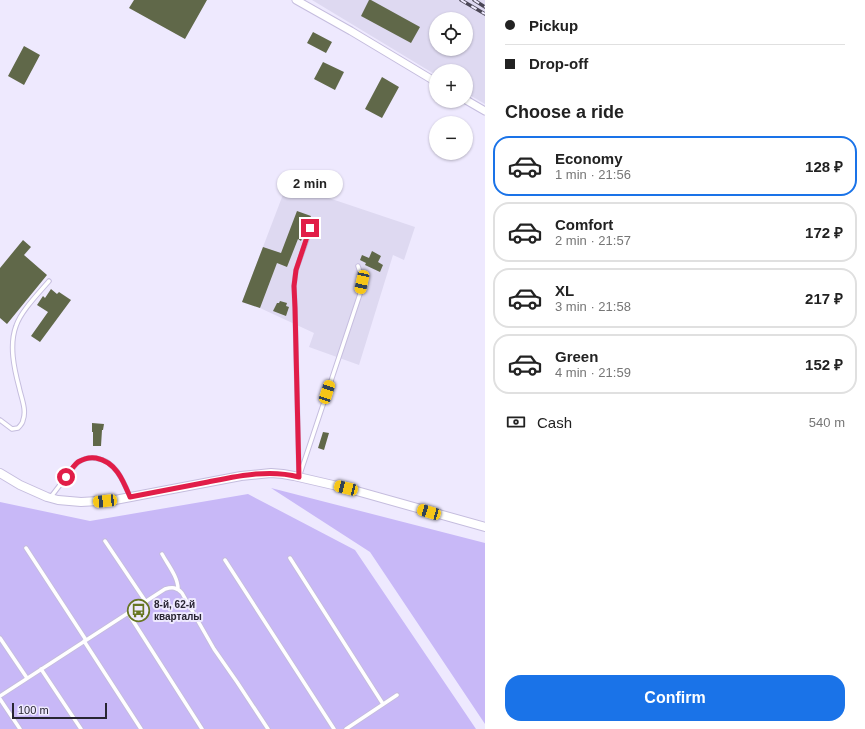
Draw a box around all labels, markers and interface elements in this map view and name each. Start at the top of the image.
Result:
map controls [429,12,473,160]
button: locate [429,12,473,56]
text: Pickup [529,17,578,34]
text: Drop-off [529,55,588,72]
button: + [429,64,473,108]
text: Choose a ride [505,102,624,122]
button: − [429,116,473,160]
icon: car [507,148,543,184]
text: Economy [555,150,623,167]
text: 128 ₽ [805,158,843,175]
text: 1 min · 21:56 [555,167,631,182]
callout: 2 min [277,170,343,198]
text: 2 min [293,176,327,191]
icon: car [507,214,543,250]
text: Comfort [555,216,613,233]
route end [301,219,319,237]
text: 172 ₽ [805,224,843,241]
text: 2 min · 21:57 [555,233,631,248]
car [354,269,370,295]
icon: car [507,280,543,316]
text: XL [555,282,574,299]
text: 217 ₽ [805,290,843,307]
text: 3 min · 21:58 [555,299,631,314]
icon: car [507,346,543,382]
text: Green [555,348,598,365]
text: 152 ₽ [805,356,843,373]
text: 4 min · 21:59 [555,365,631,380]
car [318,379,336,405]
icon: cash [505,411,527,433]
text: Cash [537,414,572,431]
text: 540 m [809,415,845,430]
route start [57,468,75,486]
car [333,479,359,497]
car [92,494,118,508]
car [416,503,442,521]
bus stop icon: 8-й, 62-й кварталы [126,597,152,623]
place label: 8-й, 62-й кварталы [154,599,202,622]
button: Confirm [505,675,845,721]
scale bar [12,701,107,720]
text: 100 m [18,704,49,716]

